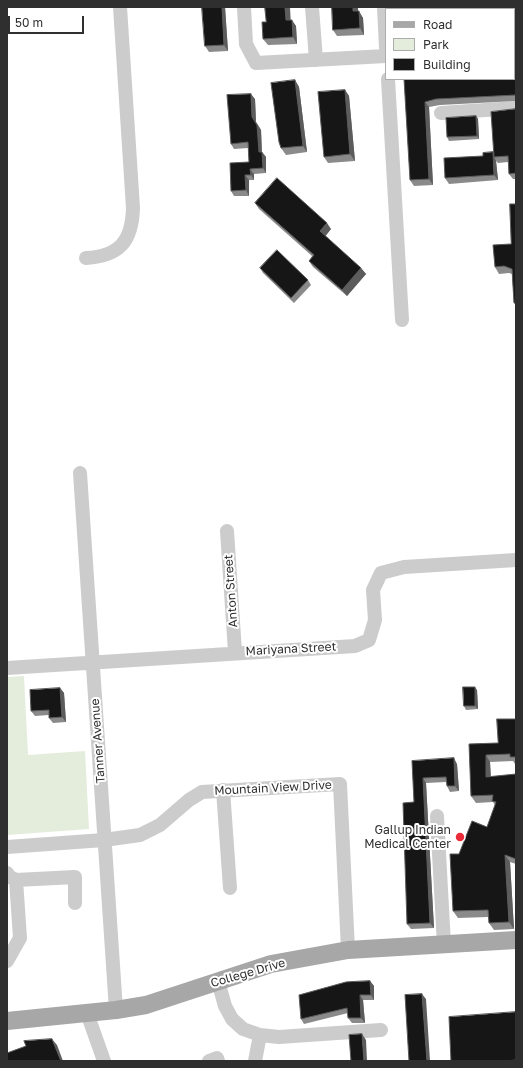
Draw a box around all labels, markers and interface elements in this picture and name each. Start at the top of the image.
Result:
scale bar [10,8,86,34]
legend [385,8,515,80]
text: 50 m [15,15,43,30]
text: Road [423,17,452,32]
text: Park [423,37,449,52]
text: Building [423,57,471,72]
street label: Anton Street [221,554,241,628]
street label: Mariyana Street [245,639,337,659]
street label: Tanner Avenue [88,698,108,784]
street label: Mountain View Drive [214,778,332,798]
place label: Gallup Indian Medical Center [364,823,451,851]
marker: Gallup Indian Medical Center [454,831,466,843]
street label: College Drive [209,955,287,991]

